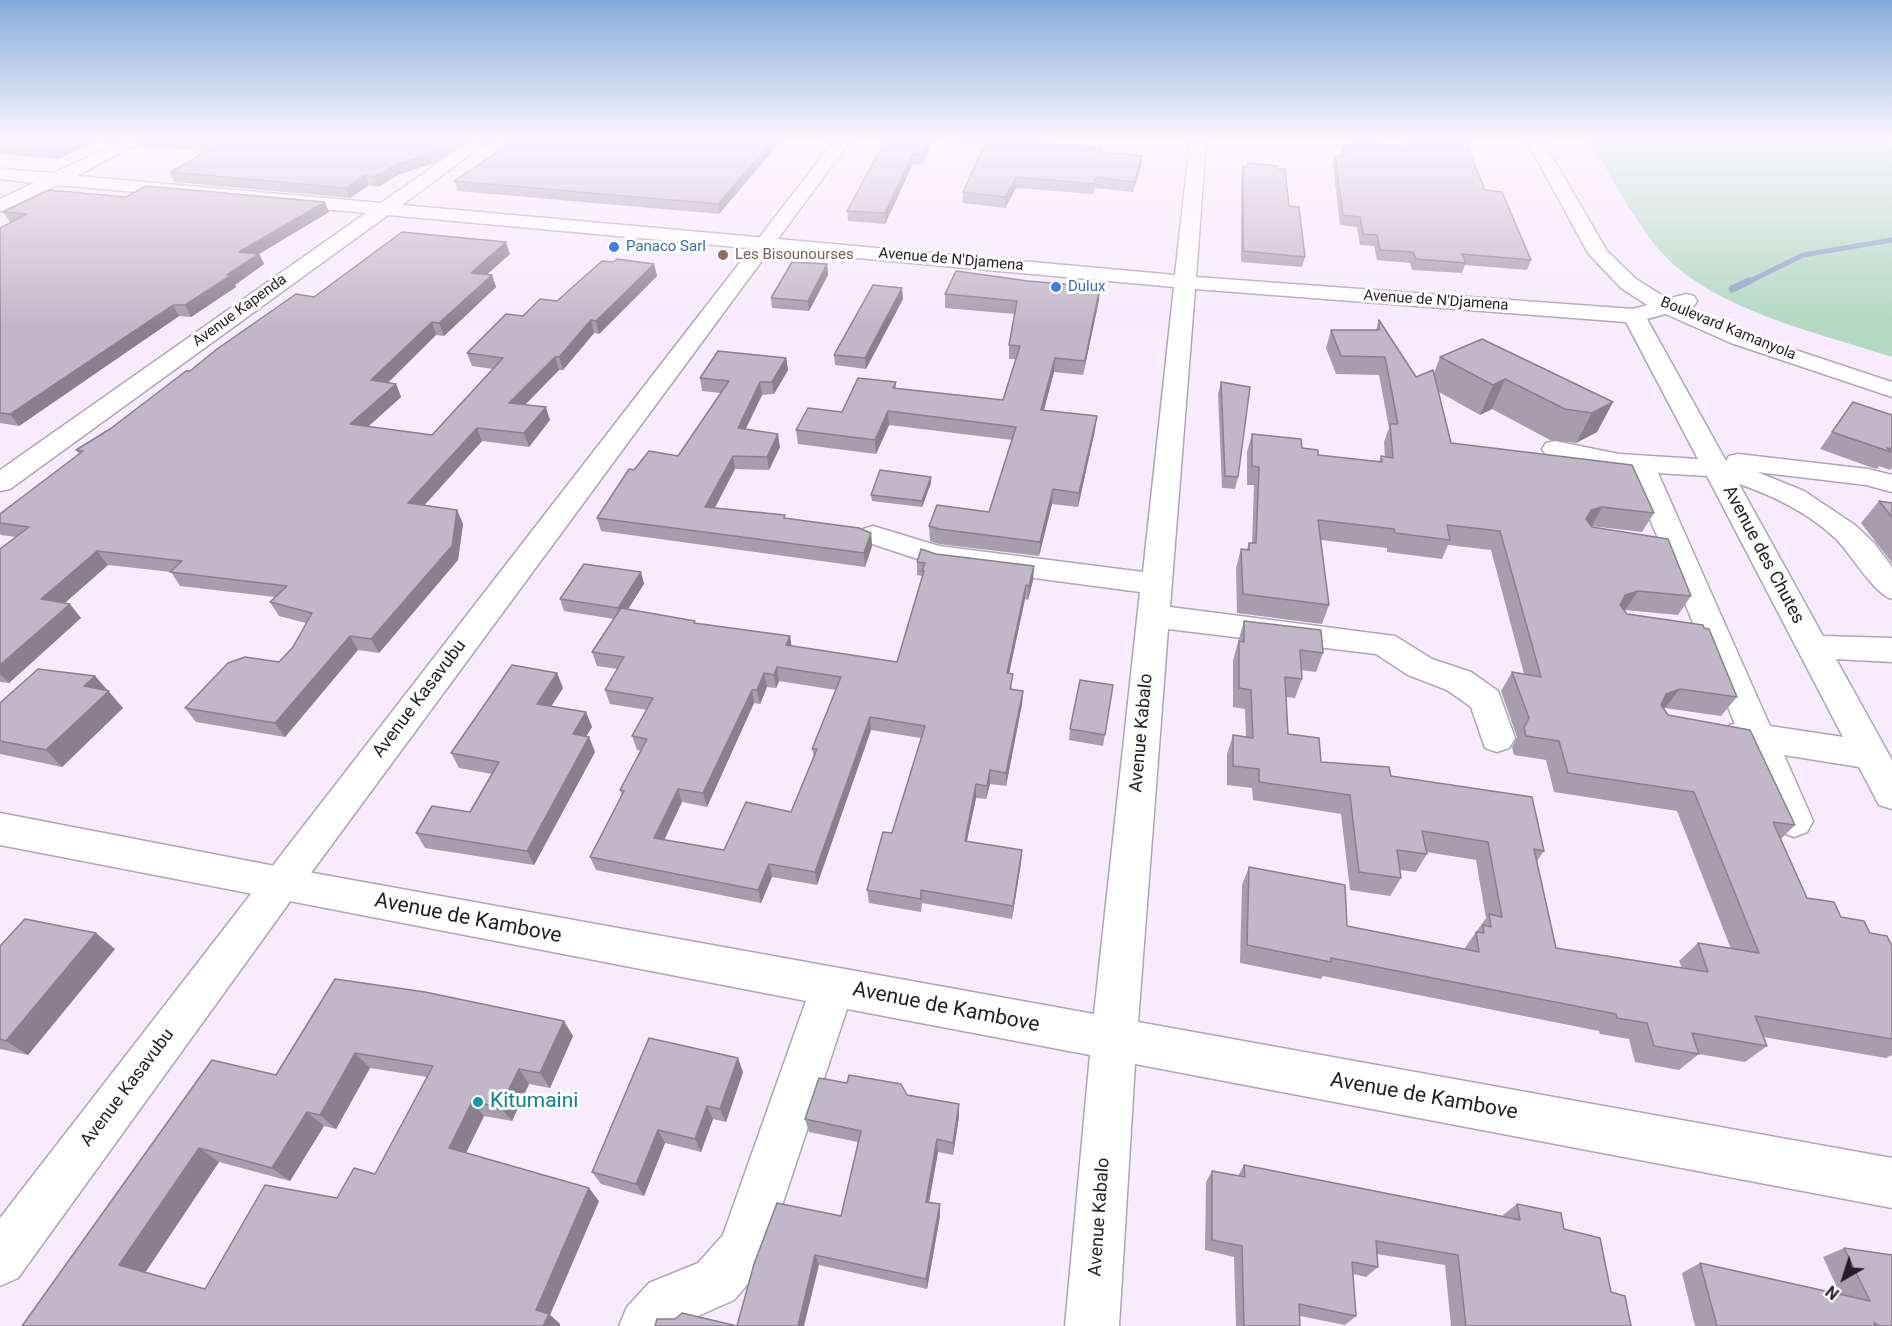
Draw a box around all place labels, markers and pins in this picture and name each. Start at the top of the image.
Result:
place label: Panaco Sarl [626,238,706,256]
marker: Panaco Sarl [607,240,621,254]
place label: Les Bisounourses [735,246,854,264]
marker: Les Bisounourses [716,248,730,262]
place label: Dulux [1068,278,1105,296]
marker: Dulux [1049,280,1063,294]
place label: Kitumaini [490,1089,578,1115]
marker: Kitumaini [471,1095,485,1109]

